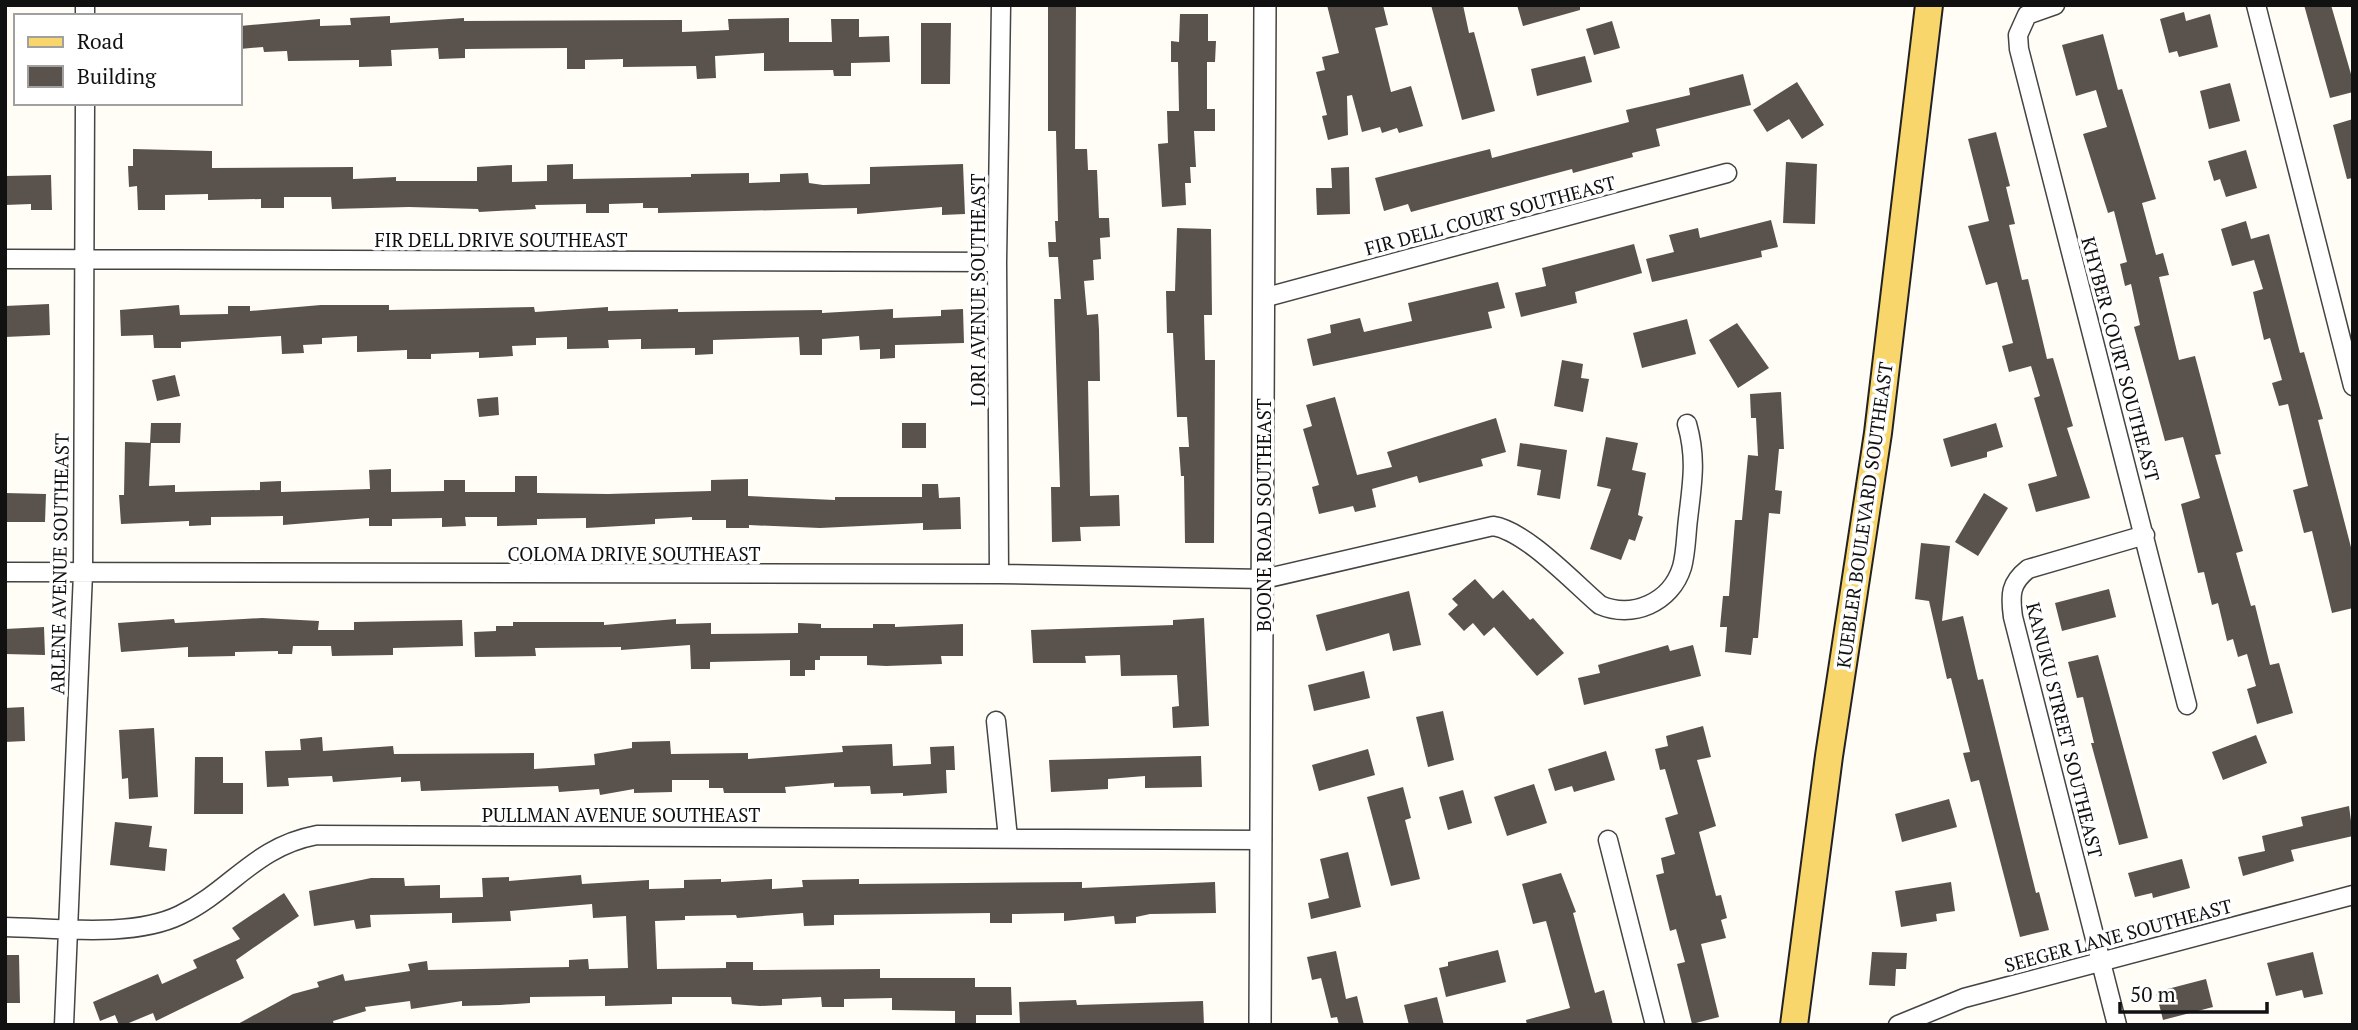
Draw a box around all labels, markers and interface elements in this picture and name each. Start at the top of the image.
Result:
legend [14,14,242,105]
text: Road [77,27,124,55]
text: Building [77,62,157,90]
street label: FIR DELL COURT SOUTHEAST [1362,169,1618,261]
street label: LORI AVENUE SOUTHEAST [965,173,990,407]
street label: FIR DELL DRIVE SOUTHEAST [374,227,628,252]
street label: KHYBER COURT SOUTHEAST [2076,234,2166,484]
street label: KUEBLER BOULEVARD SOUTHEAST [1830,360,1898,670]
street label: BOONE ROAD SOUTHEAST [1251,398,1276,632]
street label: ARLENE AVENUE SOUTHEAST [44,433,74,695]
street label: COLOMA DRIVE SOUTHEAST [507,541,761,566]
street label: KANUKU STREET SOUTHEAST [2021,600,2109,860]
street label: PULLMAN AVENUE SOUTHEAST [482,802,761,827]
street label: SEEGER LANE SOUTHEAST [2001,892,2235,977]
scale bar [2120,970,2267,1014]
text: 50 m [2130,980,2176,1008]

